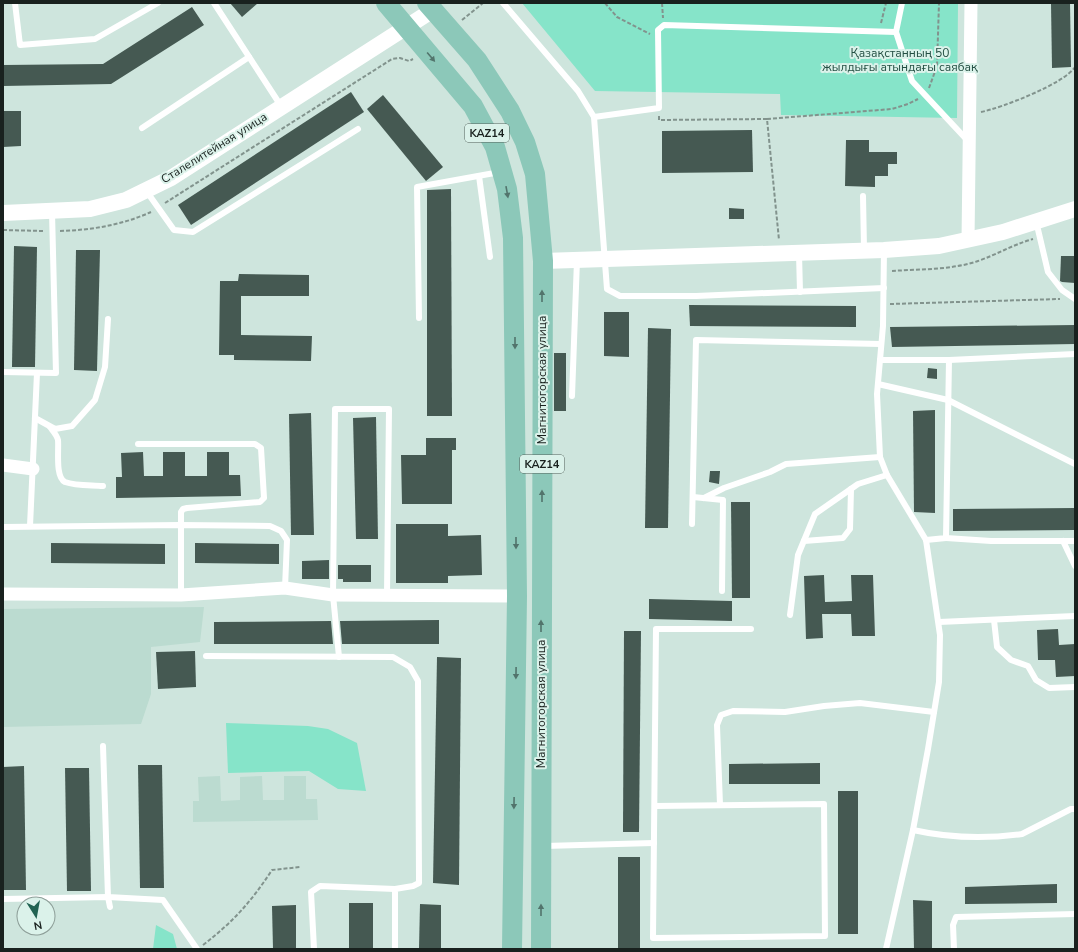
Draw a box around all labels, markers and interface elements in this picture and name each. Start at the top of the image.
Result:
park label: Қазақстанның 50 жылдығы атындағы саябақ [822,45,978,75]
one-way arrow [427,51,436,62]
street label: Сталелитейная улица [158,109,270,187]
road number: KAZ14 [465,124,509,142]
one-way arrow [504,186,510,199]
one-way arrow [539,289,545,302]
street label: Магнитогорская улица [534,316,550,444]
one-way arrow [512,337,518,350]
road number: KAZ14 [520,455,564,473]
one-way arrow [539,489,545,502]
one-way arrow [513,537,519,550]
one-way arrow [538,619,544,632]
street label: Магнитогорская улица [533,640,549,768]
one-way arrow [513,667,519,680]
one-way arrow [511,797,517,810]
north arrow [16,896,56,936]
one-way arrow [538,903,544,916]
text: N [32,917,43,933]

